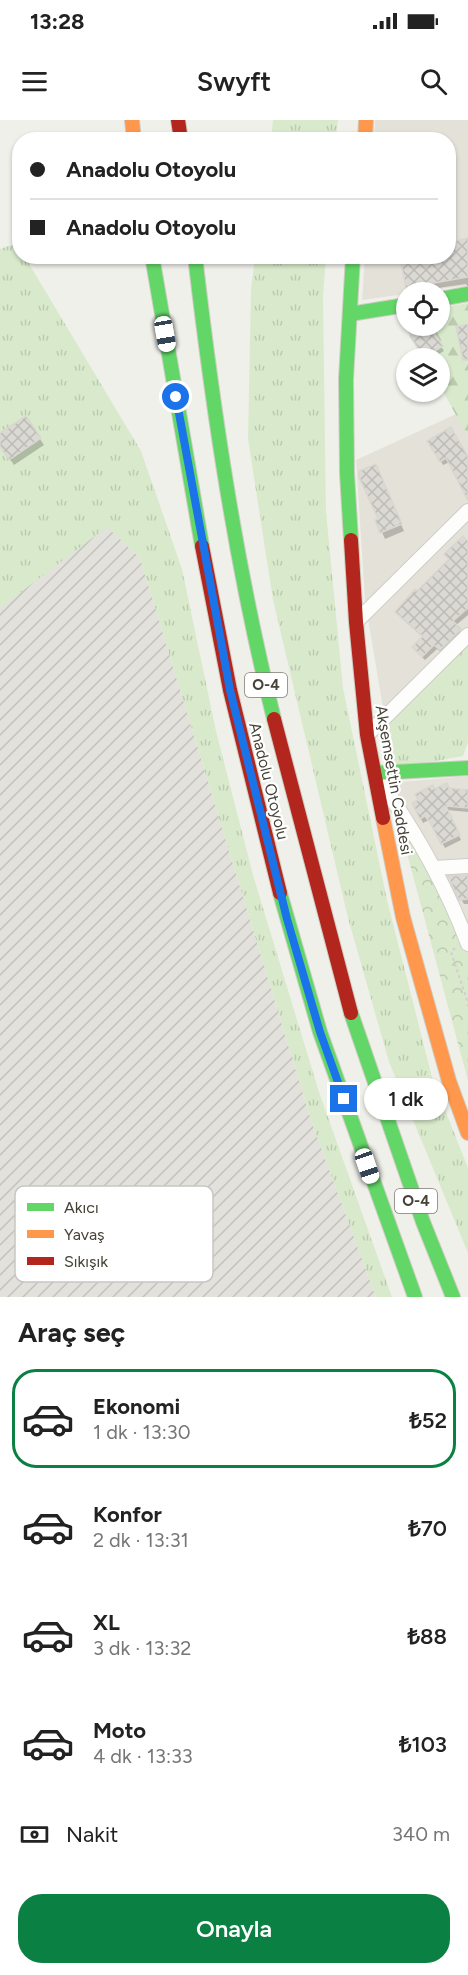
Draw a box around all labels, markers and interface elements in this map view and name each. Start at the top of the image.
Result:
text: 13:28 [30,8,84,35]
icon: menu [18,65,51,98]
text: Swyft [197,65,271,98]
icon: search [417,65,450,98]
text: Anadolu Otoyolu [66,156,236,183]
text: Anadolu Otoyolu [66,214,236,241]
map controls [396,282,450,402]
button: locate [396,282,450,336]
car [153,315,177,353]
button: layers [396,348,450,402]
route start [162,383,189,410]
road number: O-4 [245,673,287,697]
street label: Akşemsettin Caddesi [371,704,417,856]
street label: Anadolu Otoyolu [245,720,293,842]
callout: 1 dk [365,1078,449,1120]
route end [330,1085,357,1112]
text: 1 dk [388,1087,424,1111]
car [353,1146,381,1186]
legend [15,1186,213,1282]
road number: O-4 [395,1189,437,1213]
text: Akıcı [64,1198,99,1217]
text: Yavaş [64,1225,105,1244]
text: Sıkışık [64,1252,108,1271]
text: Araç seç [18,1316,125,1349]
icon: car [21,1392,75,1446]
text: Ekonomi [93,1393,180,1420]
text: ₺52 [409,1407,447,1434]
text: 1 dk · 13:30 [93,1420,190,1444]
icon: car [21,1500,75,1554]
text: Konfor [93,1501,162,1528]
text: ₺70 [408,1515,447,1542]
text: 2 dk · 13:31 [93,1528,189,1552]
icon: car [21,1608,75,1662]
text: XL [93,1609,120,1636]
text: ₺88 [407,1623,447,1650]
text: 3 dk · 13:32 [93,1636,191,1660]
icon: car [21,1716,75,1770]
text: Moto [93,1717,146,1744]
text: ₺103 [399,1731,447,1758]
text: 4 dk · 13:33 [93,1744,193,1768]
icon: cash [18,1818,51,1851]
text: Nakit [66,1821,118,1848]
text: 340 m [392,1822,450,1846]
button: Onayla [18,1894,450,1963]

